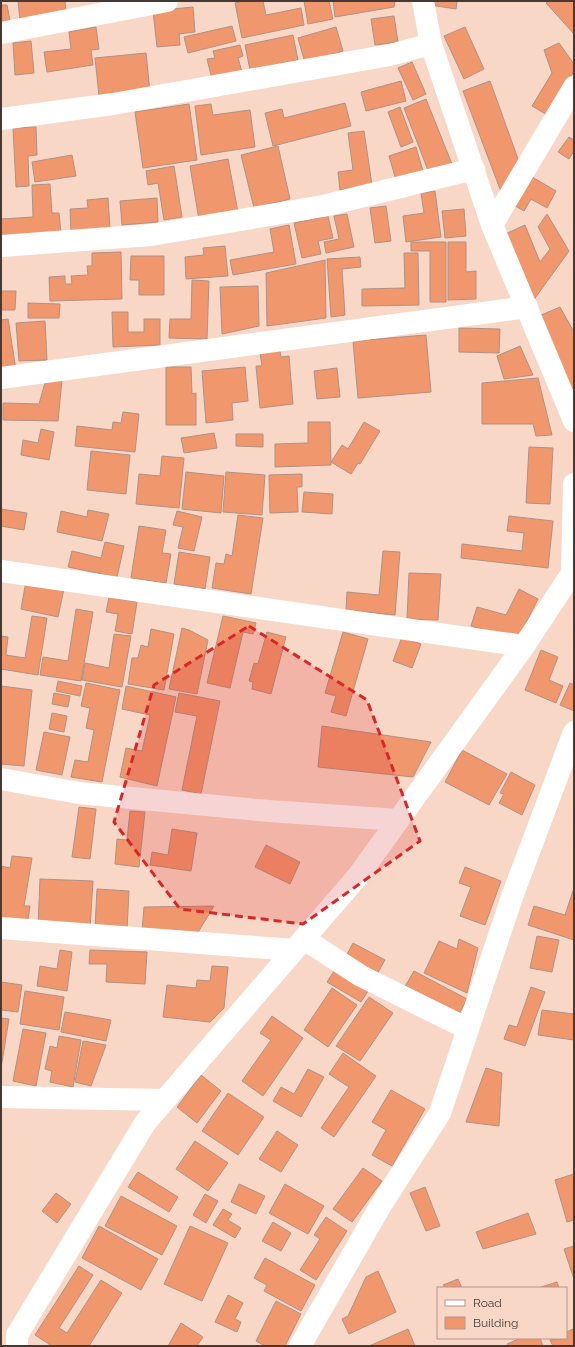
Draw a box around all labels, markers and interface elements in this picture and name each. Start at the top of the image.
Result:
legend [437,1287,567,1339]
text: Road [473,1296,502,1310]
text: Building [473,1316,519,1330]

